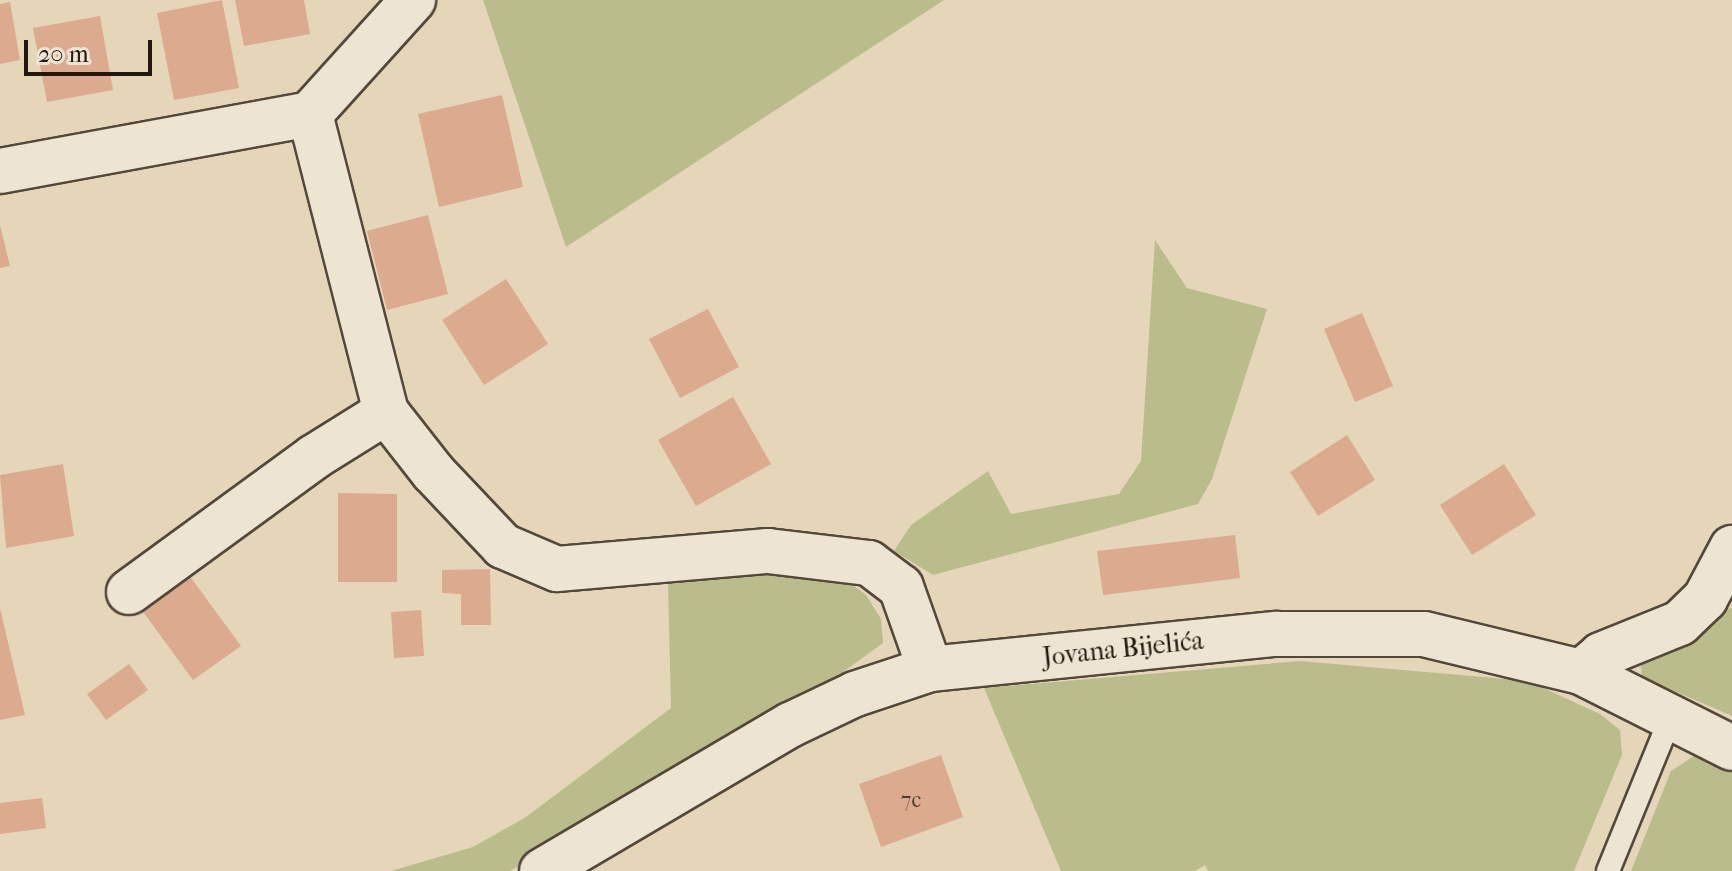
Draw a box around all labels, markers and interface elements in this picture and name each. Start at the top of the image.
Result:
scale bar [28,24,156,74]
text: 20 m [38,40,89,68]
street label: Jovana Bijelića [1041,625,1205,673]
house number: 7c [901,788,921,814]

